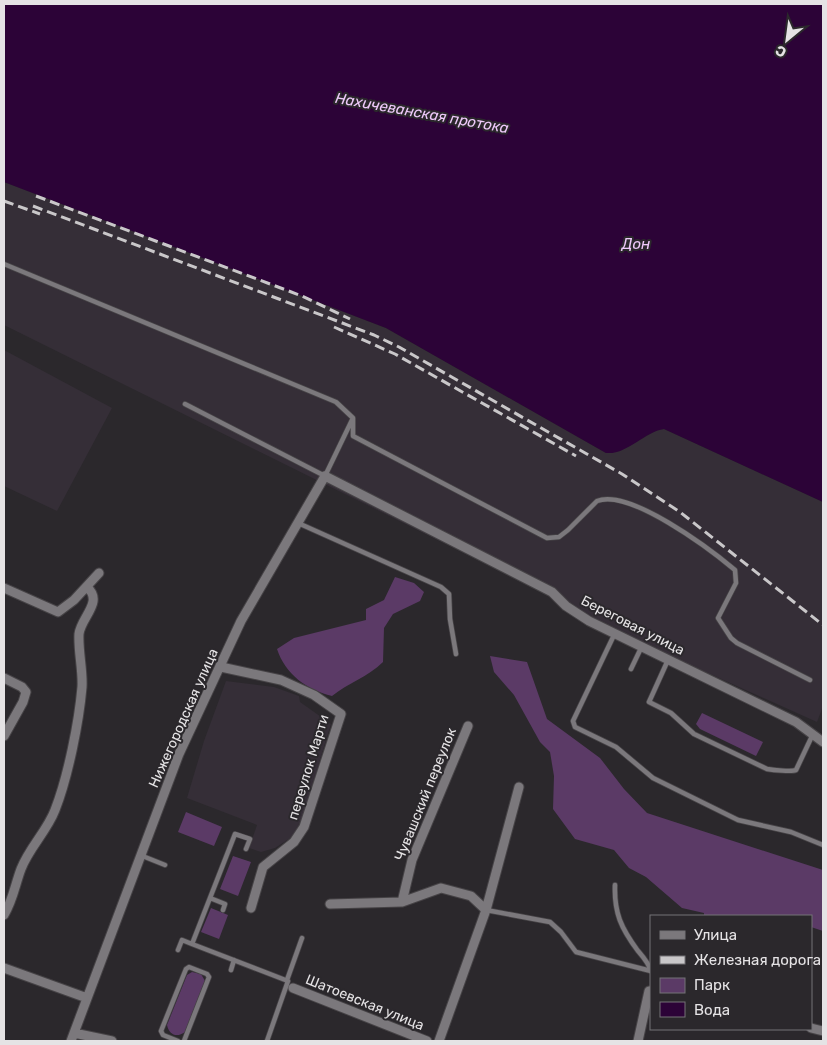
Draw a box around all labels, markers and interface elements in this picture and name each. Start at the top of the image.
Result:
north arrow [762,15,812,65]
text: С [772,41,789,61]
water label: Нахичеванская протока [334,89,510,137]
water label: Дон [621,235,650,253]
street label: Береговая улица [578,592,687,659]
street label: Нижегородская улица [145,646,222,790]
street label: переулок Марти [284,712,333,822]
street label: Чувашский переулок [391,725,460,863]
legend [650,915,812,1030]
text: Улица [694,926,737,944]
text: Железная дорога [694,951,821,969]
street label: Шатоевская улица [303,971,427,1034]
text: Парк [694,976,730,994]
text: Вода [694,1001,730,1019]

